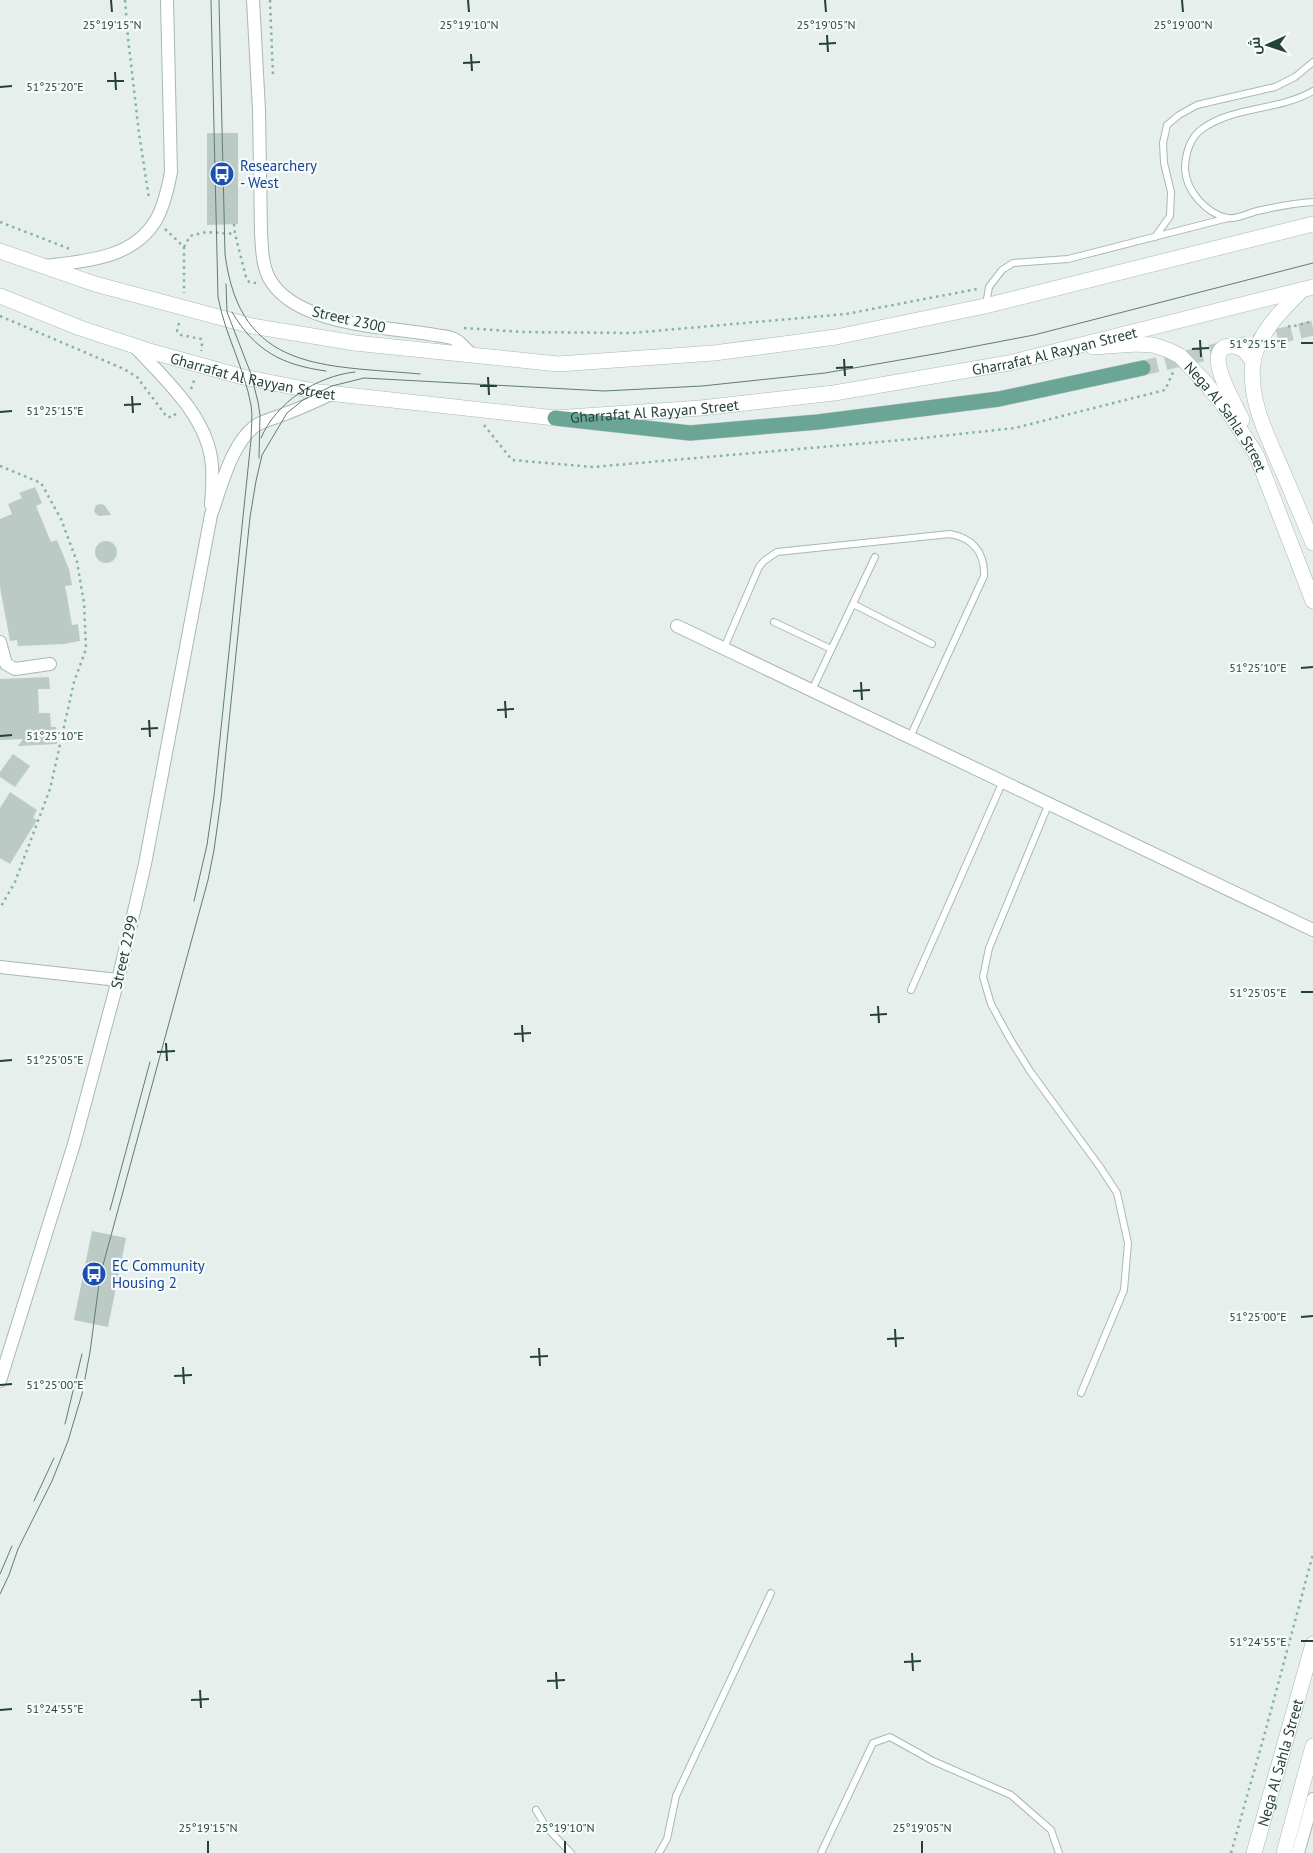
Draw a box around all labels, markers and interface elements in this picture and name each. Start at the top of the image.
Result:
text: 25°19'15"N [82,17,142,32]
text: 25°19'10"N [439,17,499,32]
text: 25°19'05"N [796,17,856,32]
text: 25°19'00"N [1153,17,1213,32]
north arrow [1243,20,1293,70]
text: ش [1246,36,1264,55]
text: 51°25'20"E [26,79,84,94]
place label: Researchery - West [240,156,317,192]
bus stop icon: Researchery - West [209,161,235,187]
street label: Street 2300 [310,301,388,337]
street label: Gharrafat Al Rayyan Street [970,322,1139,379]
text: 51°25'15"E [1229,336,1287,351]
street label: Gharrafat Al Rayyan Street [168,348,337,403]
street label: Nega Al Sahla Street [1181,357,1271,474]
street label: Gharrafat Al Rayyan Street [570,394,740,426]
text: 51°25'15"E [26,403,84,418]
text: 51°25'10"E [1229,660,1287,675]
text: 51°25'10"E [26,728,84,743]
street label: Street 2299 [106,913,142,991]
text: 51°25'05"E [1229,985,1287,1000]
text: 51°25'05"E [26,1052,84,1067]
place label: EC Community Housing 2 [112,1256,205,1292]
bus stop icon: EC Community Housing 2 [81,1261,107,1287]
text: 51°25'00"E [1229,1309,1287,1324]
text: 51°25'00"E [26,1377,84,1392]
text: 51°24'55"E [1229,1634,1287,1649]
street label: Nega Al Sahla Street [1253,1697,1307,1828]
text: 51°24'55"E [26,1701,84,1716]
text: 25°19'15"N [178,1820,238,1835]
text: 25°19'10"N [535,1820,595,1835]
text: 25°19'05"N [892,1820,952,1835]

